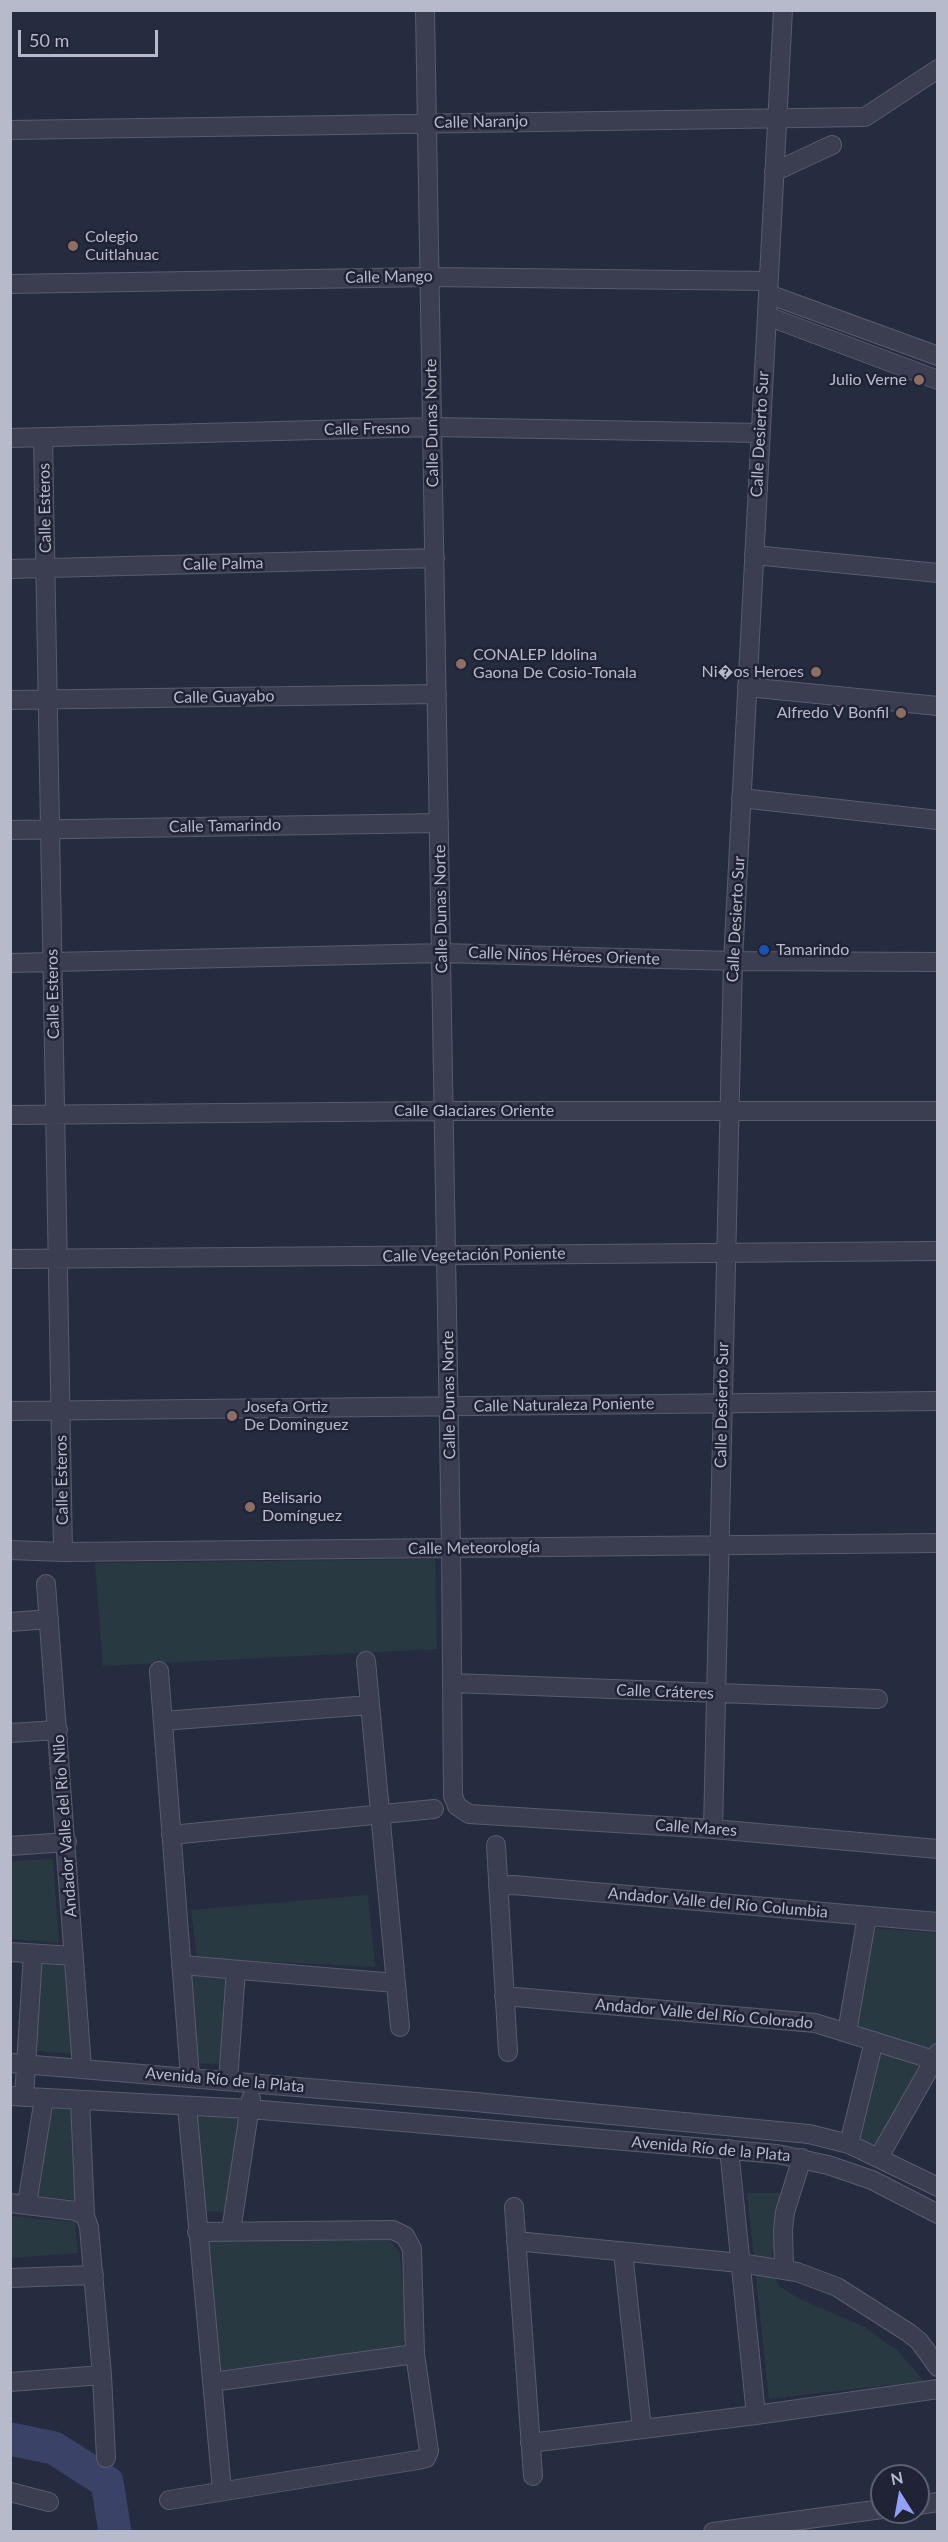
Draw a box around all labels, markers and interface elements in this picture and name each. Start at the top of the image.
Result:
scale bar [21,18,160,56]
text: 50 m [29,29,69,51]
street label: Calle Naranjo [434,112,528,132]
place label: Colegio Cuitlahuac [85,227,159,265]
marker: Colegio Cuitlahuac [66,239,80,253]
street label: Calle Mango [345,267,433,287]
street label: Calle Dunas Norte [421,359,443,487]
street label: Calle Desierto Sur [747,370,773,498]
place label: Julio Verne [829,370,907,390]
marker: Julio Verne [912,373,926,387]
street label: Calle Fresno [324,419,410,439]
street label: Calle Esteros [35,463,55,553]
street label: Calle Palma [182,554,264,574]
place label: CONALEP Idolina Gaona De Cosio-Tonala [473,645,637,683]
marker: CONALEP Idolina Gaona De Cosio-Tonala [454,657,468,671]
place label: Ni�os Heroes [702,662,804,682]
marker: Ni�os Heroes [809,665,823,679]
street label: Calle Guayabo [173,687,275,707]
place label: Alfredo V Bonfil [777,703,889,723]
marker: Alfredo V Bonfil [894,706,908,720]
street label: Calle Tamarindo [169,815,281,837]
street label: Calle Dunas Norte [430,845,452,973]
street label: Calle Desierto Sur [723,855,749,983]
place label: Tamarindo [776,940,849,960]
street label: Calle Niños Héroes Oriente [468,943,660,969]
marker: Tamarindo [757,943,771,957]
street label: Calle Esteros [43,949,63,1039]
street label: Calle Glaciares Oriente [394,1101,554,1121]
street label: Calle Vegetación Poniente [382,1244,566,1266]
street label: Calle Dunas Norte [438,1331,460,1459]
street label: Calle Desierto Sur [711,1342,733,1468]
street label: Calle Naturaleza Poniente [473,1394,655,1416]
place label: Josefa Ortiz De Dominguez [244,1397,349,1435]
marker: Josefa Ortiz De Dominguez [225,1409,239,1423]
street label: Calle Esteros [52,1435,72,1525]
place label: Belisario Domínguez [262,1488,342,1526]
marker: Belisario Domínguez [243,1500,257,1514]
street label: Calle Meteorología [408,1537,540,1559]
street label: Calle Cráteres [616,1681,714,1703]
street label: Andador Valle del Río Nilo [49,1734,81,1918]
street label: Calle Mares [654,1816,738,1840]
street label: Andador Valle del Río Columbia [607,1884,829,1922]
street label: Andador Valle del Río Colorado [594,1995,814,2033]
street label: Avenida Río de la Plata [145,2063,305,2097]
street label: Avenida Río de la Plata [631,2132,791,2166]
north arrow [870,2464,930,2524]
text: N [889,2467,905,2488]

